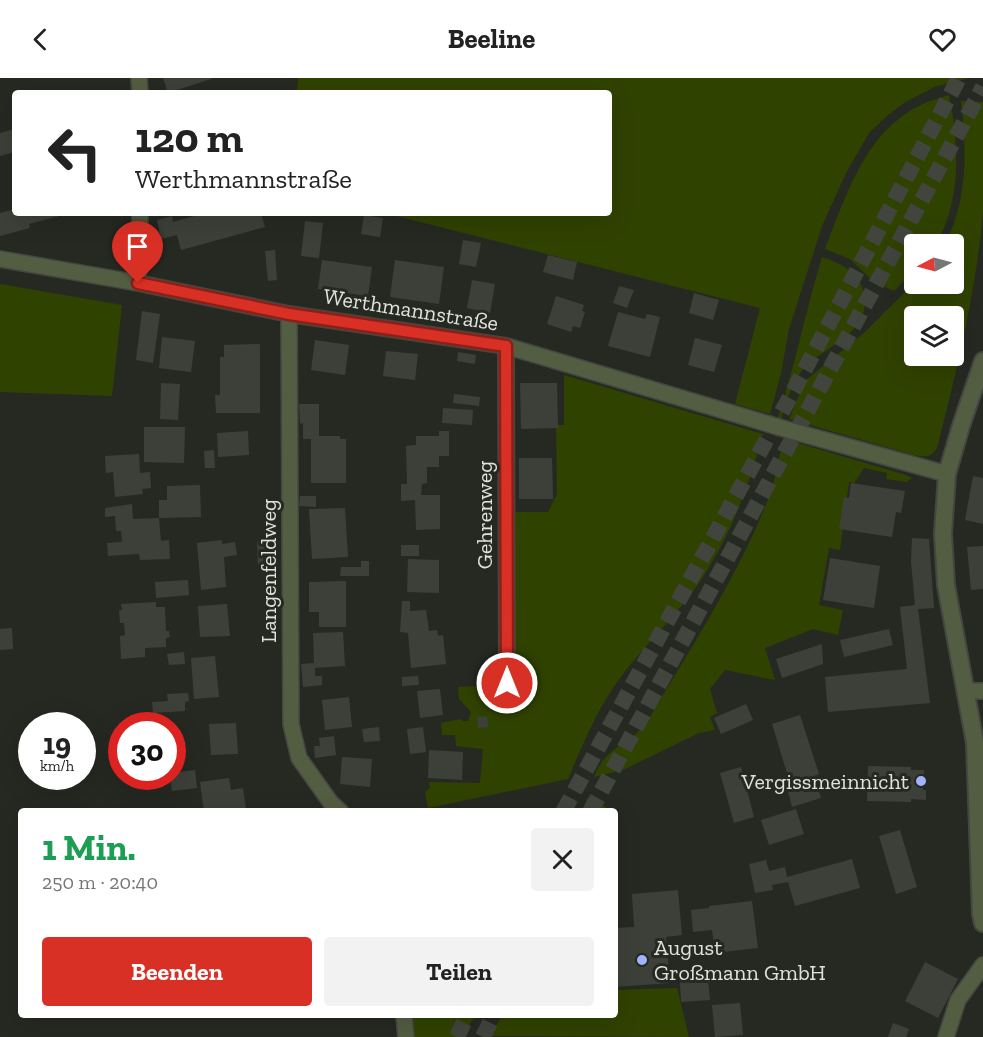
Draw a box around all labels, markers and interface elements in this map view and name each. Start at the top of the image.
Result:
icon: back [24,23,57,56]
text: Beeline [448,23,535,55]
icon: heart [926,23,959,56]
text: 120 m [135,112,243,163]
icon: left [36,114,114,192]
text: Werthmannstraße [135,163,352,195]
pin [112,221,163,283]
icon: arrive [121,230,154,263]
north arrow [904,234,964,294]
map controls [904,234,964,366]
street label: Werthmannstraße [322,282,500,337]
button: layers [904,306,964,366]
street label: Gehrenweg [471,461,498,569]
street label: Langenfeldweg [255,499,282,643]
position arrow [475,651,539,715]
speed limit sign: 30 [108,712,186,790]
text: 19 [43,726,71,762]
text: km/h [40,757,74,775]
place label: Vergissmeinnicht [741,768,910,795]
marker: Vergissmeinnicht [914,774,928,788]
text: 1 Min. [42,826,136,869]
button: close [531,828,594,891]
text: 250 m · 20:40 [42,870,158,894]
place label: August Großmann GmbH [654,934,826,986]
button: Beenden [42,937,312,1006]
button: Teilen [324,937,594,1006]
marker: August Großmann GmbH [635,953,649,967]

